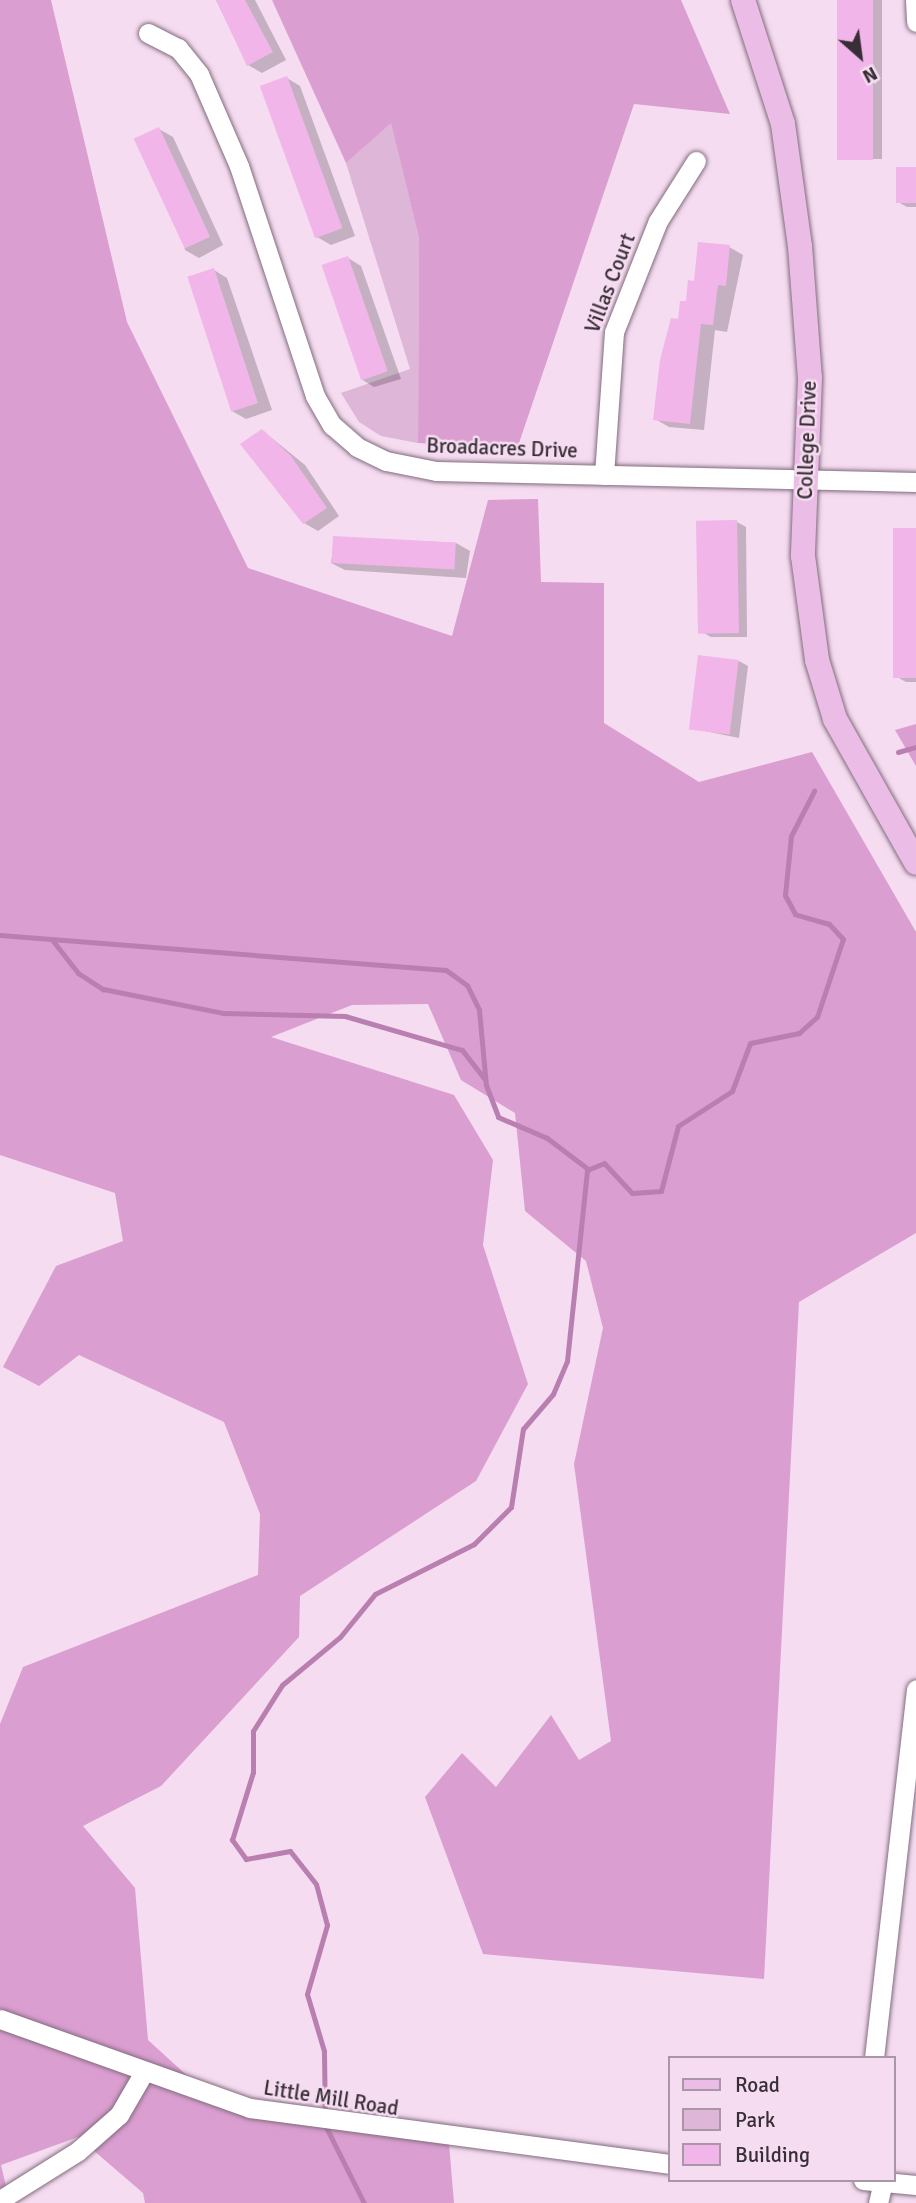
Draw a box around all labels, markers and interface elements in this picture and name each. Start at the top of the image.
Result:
north arrow [825,21,895,91]
text: N [858,61,881,88]
street label: Villas Court [579,230,641,336]
street label: College Drive [792,380,822,500]
street label: Broadacres Drive [426,433,578,463]
legend [668,2056,895,2182]
text: Road [735,2072,780,2098]
street label: Little Mill Road [262,2075,400,2121]
text: Park [735,2107,775,2133]
text: Building [735,2142,810,2168]

